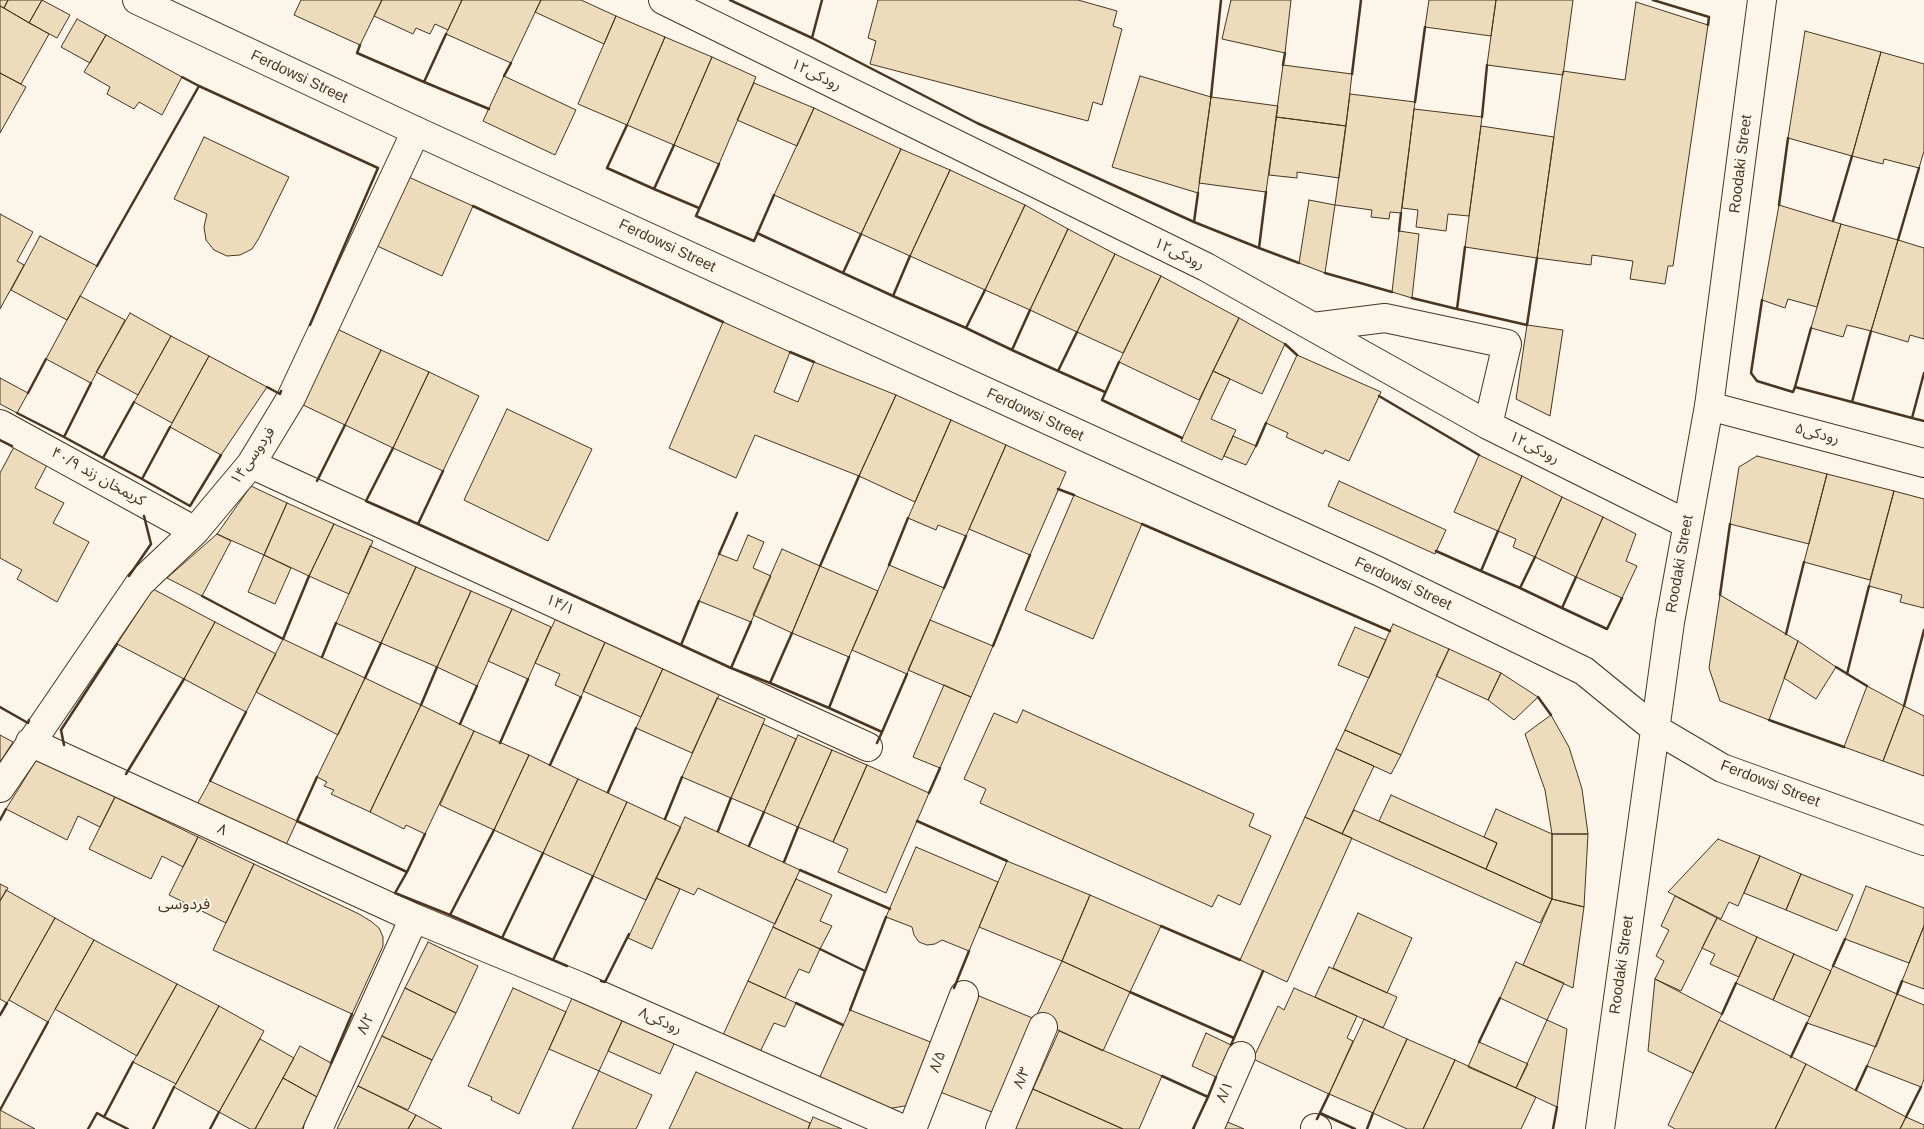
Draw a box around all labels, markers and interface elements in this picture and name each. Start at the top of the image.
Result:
street label: Ferdowsi Street [248,47,350,107]
street label: رودکی۱۲ [788,55,844,95]
street label: Roodaki Street [1726,114,1756,214]
street label: Ferdowsi Street [616,216,718,276]
street label: رودکی۱۲ [1151,234,1207,274]
street label: Ferdowsi Street [984,385,1086,445]
street label: رودکی۵ [1793,419,1841,449]
street label: فردوسی۱۴ [227,424,279,488]
street label: رودکی۱۲ [1506,428,1562,468]
street label: کریمخان زند ۴۰/۹ [48,444,148,510]
street label: Roodaki Street [1663,514,1697,614]
street label: Ferdowsi Street [1352,554,1454,614]
street label: ۱۴/۱ [543,591,577,619]
street label: Ferdowsi Street [1718,757,1822,811]
street label: ۸ [214,820,230,840]
district label: فردوسی [158,895,210,915]
street label: Roodaki Street [1606,915,1638,1015]
street label: رودکی۸ [636,1004,684,1038]
street label: ۸/۲ [353,1011,379,1037]
street label: ۸/۵ [926,1049,950,1075]
street label: ۸/۳ [1010,1065,1034,1091]
street label: ۸/۱ [1212,1079,1238,1105]

